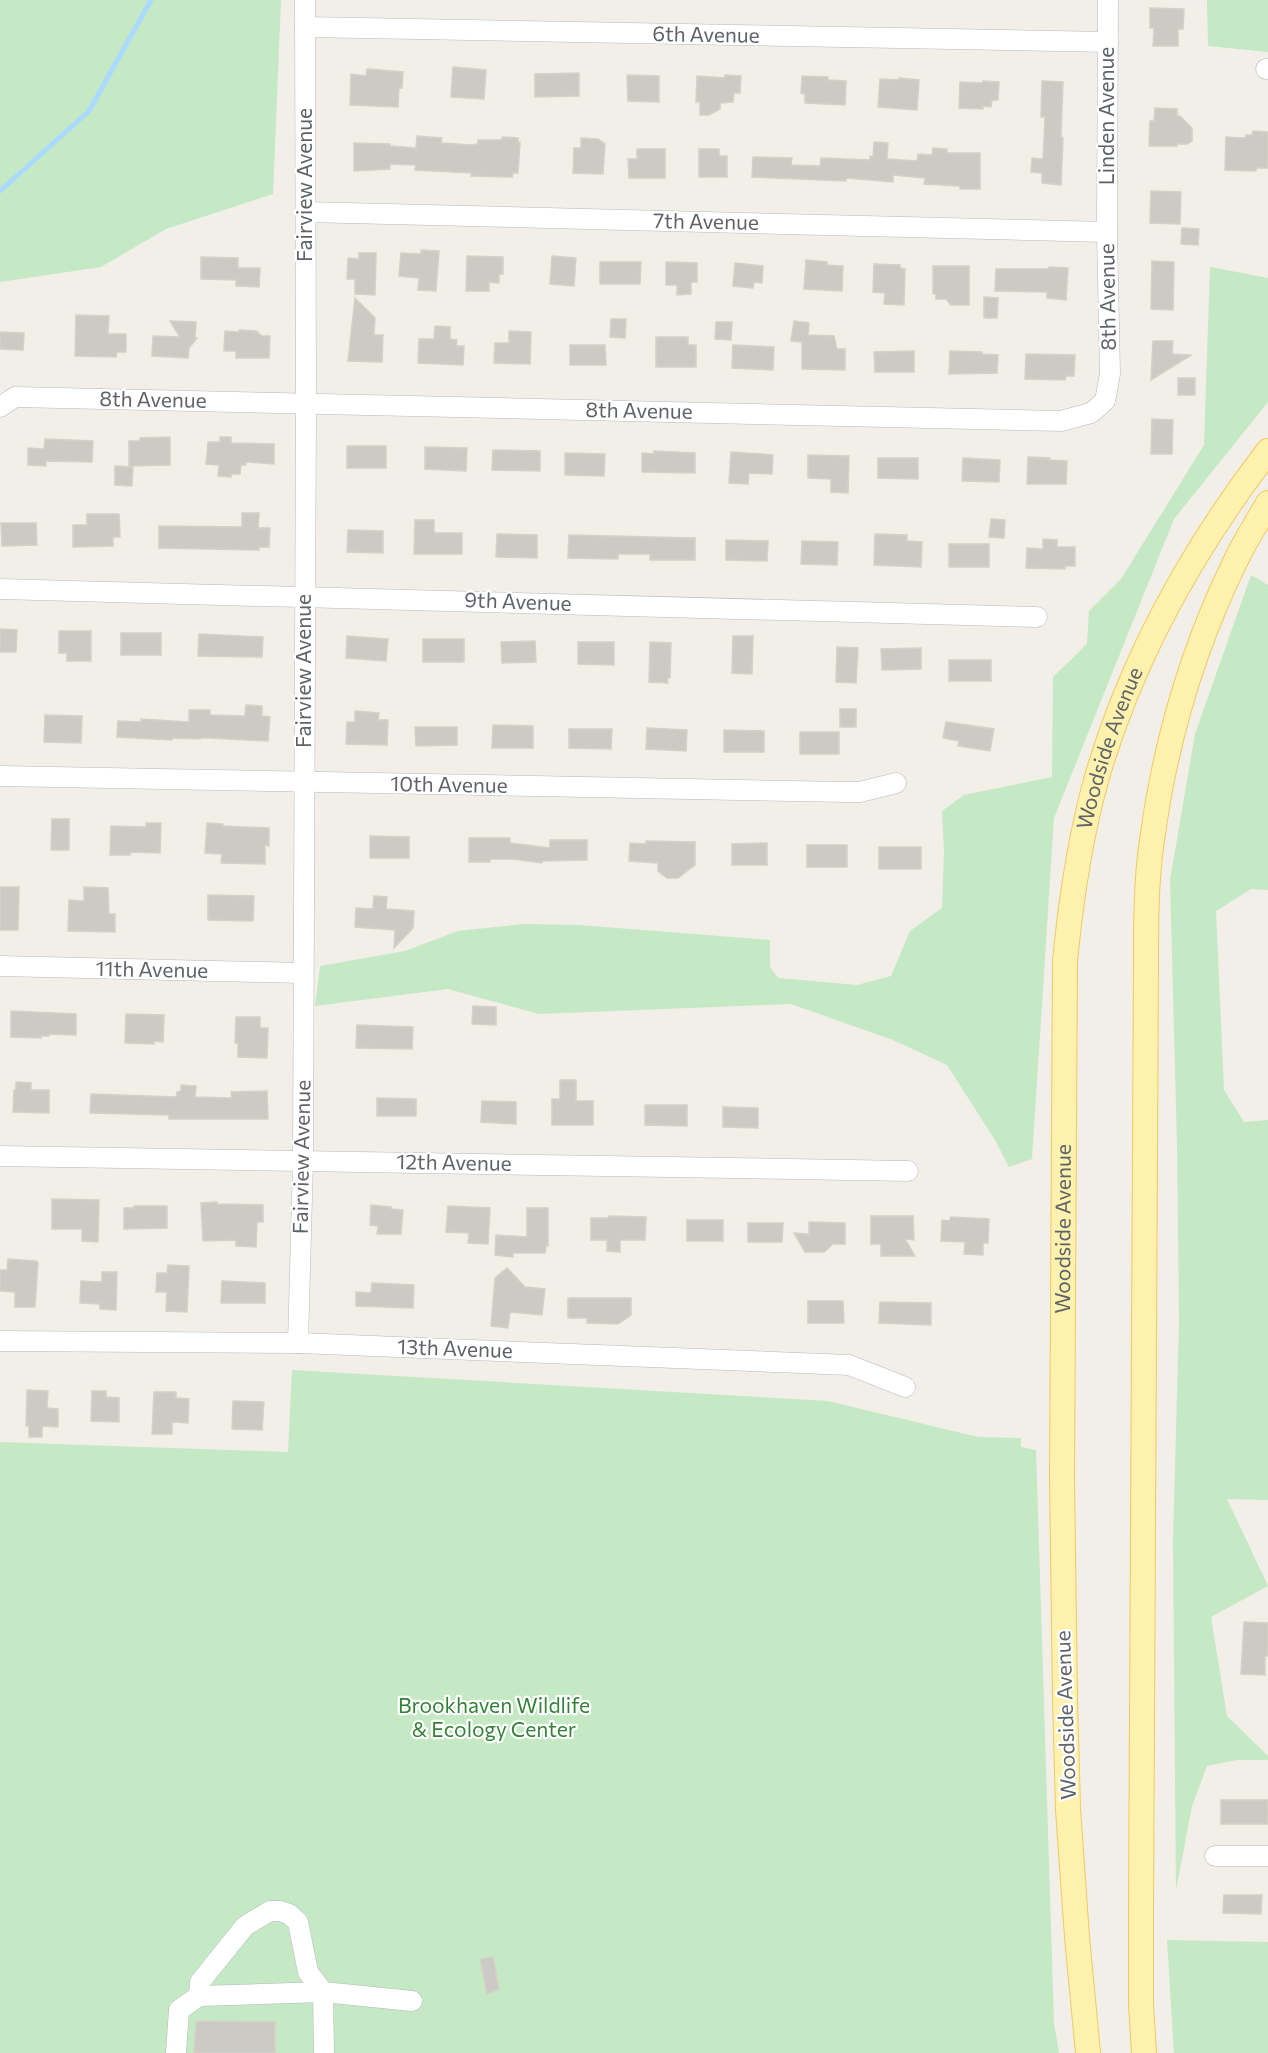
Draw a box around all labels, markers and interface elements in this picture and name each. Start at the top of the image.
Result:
street label: 6th Avenue [652,20,760,47]
street label: Linden Avenue [1093,47,1118,185]
street label: Fairview Avenue [291,108,316,262]
street label: 7th Avenue [653,207,759,234]
street label: 8th Avenue [1093,243,1120,351]
street label: 8th Avenue [99,385,207,412]
street label: 8th Avenue [585,396,693,423]
street label: 9th Avenue [464,586,572,615]
street label: Fairview Avenue [290,594,315,748]
street label: Woodside Avenue [1070,663,1147,831]
street label: 10th Avenue [390,770,508,797]
street label: 11th Avenue [96,955,209,982]
street label: Fairview Avenue [287,1080,314,1234]
street label: Woodside Avenue [1049,1144,1075,1314]
street label: 12th Avenue [396,1148,512,1175]
street label: 13th Avenue [397,1333,513,1362]
street label: Woodside Avenue [1049,1630,1080,1800]
park label: Brookhaven Wildlife & Ecology Center [398,1692,590,1741]

